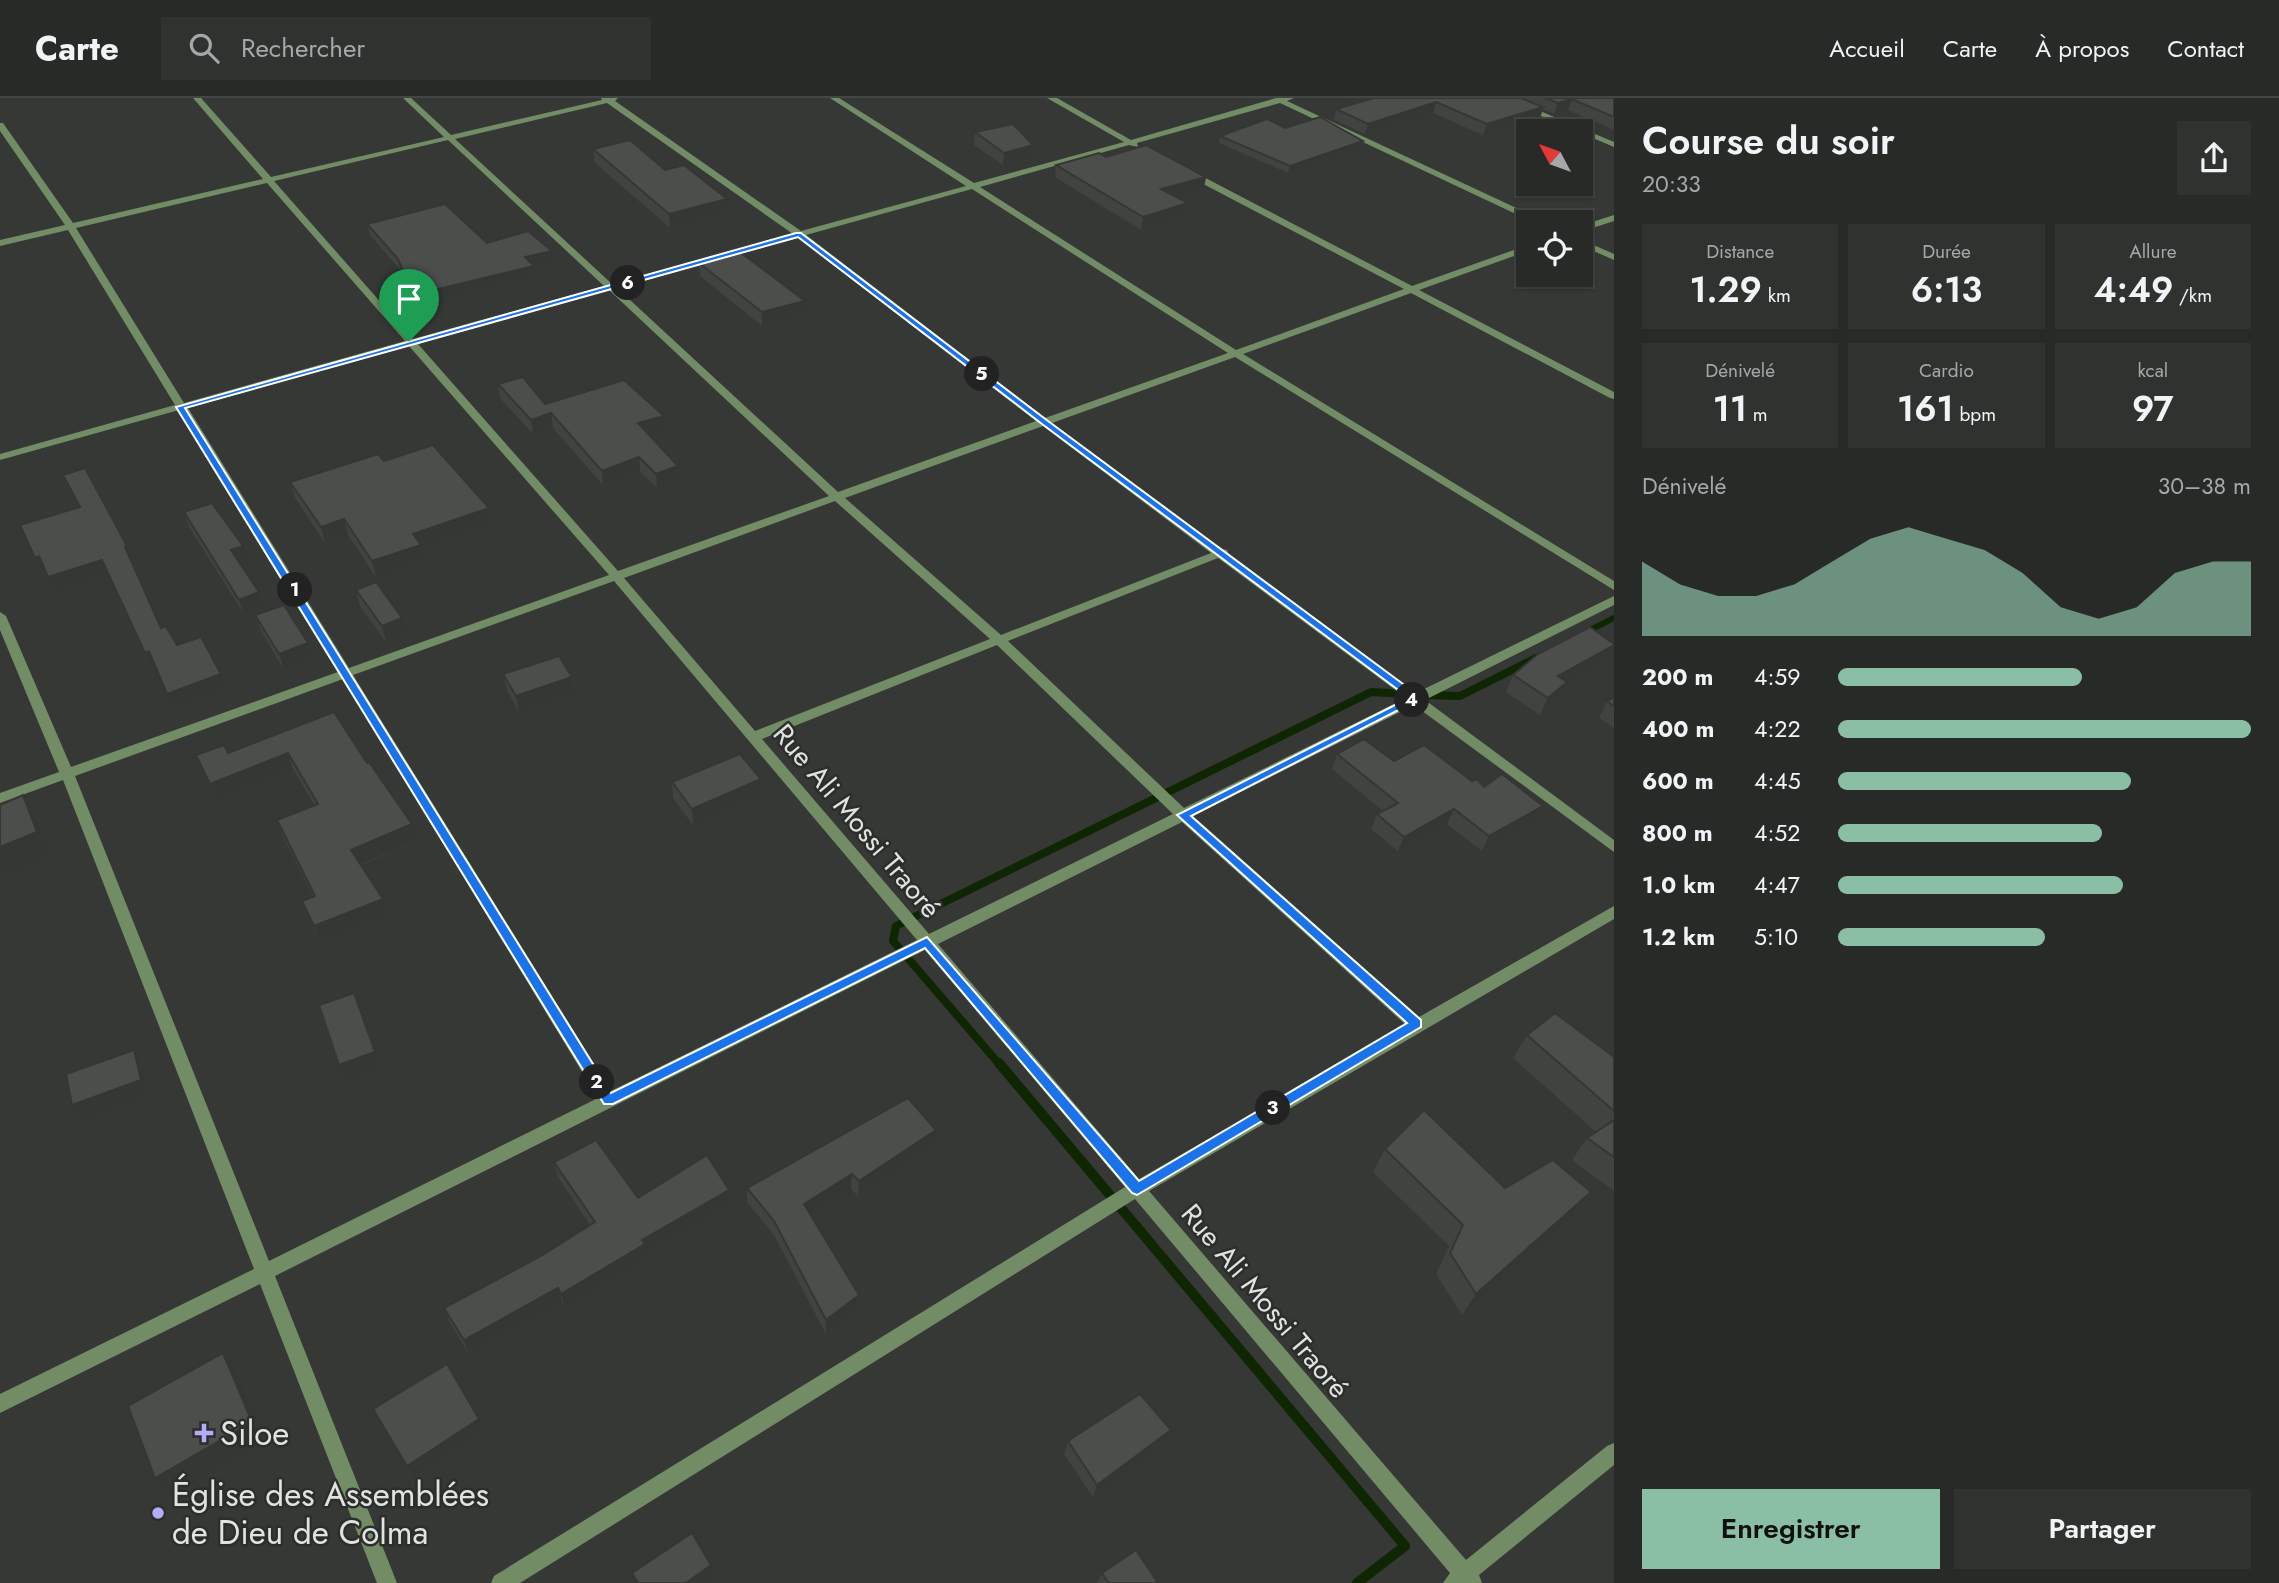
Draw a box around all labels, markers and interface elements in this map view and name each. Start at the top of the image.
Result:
search box [161,17,651,80]
text: Carte [35,25,119,72]
icon: search [185,29,223,67]
text: Rechercher [241,29,365,67]
text: Accueil [1829,31,1905,66]
text: Carte [1943,31,1997,66]
text: À propos [2035,31,2129,66]
text: Contact [2167,31,2244,66]
text: Course du soir [1642,113,1895,168]
north arrow [1516,119,1592,196]
map controls [1516,119,1593,287]
button: share [2177,121,2251,195]
text: 20:33 [1642,167,1701,201]
button: locate [1516,210,1593,287]
text: Distance [1706,238,1774,265]
text: Durée [1922,238,1971,265]
text: Allure [2129,238,2176,265]
text: 1.29 [1689,265,1762,315]
text: 6:13 [1911,265,1982,315]
text: 4:49 [2094,265,2173,315]
pin: 6 [610,266,646,300]
pin [379,269,439,341]
text: 6 [621,269,634,296]
icon: arrive [390,280,428,318]
text: km [1762,282,1791,309]
text: /km [2173,282,2212,309]
pin: 5 [964,356,1000,392]
text: Dénivelé [1705,357,1775,384]
text: Cardio [1919,357,1974,384]
text: kcal [2137,357,2168,384]
text: 5 [975,360,988,387]
text: 11 [1713,384,1747,434]
text: 161 [1897,384,1954,434]
text: 97 [2132,384,2174,434]
text: m [1747,401,1768,428]
text: bpm [1954,401,1996,428]
text: Dénivelé [1642,469,1726,503]
text: 30–38 m [2158,469,2251,503]
pin: 1 [278,573,312,608]
text: 1 [290,576,299,603]
text: 200 m [1642,660,1713,694]
text: 4:59 [1754,660,1801,694]
pin: 4 [1394,682,1430,718]
text: 4 [1405,686,1418,713]
text: 400 m [1642,712,1714,746]
text: 4:22 [1754,712,1800,746]
street label: Rue Ali Mossi Traoré [763,715,951,927]
text: 600 m [1642,764,1714,798]
text: 4:45 [1754,764,1801,798]
text: 800 m [1642,816,1713,850]
text: 4:52 [1754,816,1800,850]
text: 1.0 km [1642,868,1715,902]
text: 4:47 [1754,868,1800,902]
text: 1.2 km [1642,920,1715,954]
text: 5:10 [1754,920,1798,954]
pin: 2 [580,1065,614,1100]
text: 2 [590,1068,603,1095]
pin: 3 [1256,1090,1290,1126]
text: 3 [1267,1094,1278,1121]
street label: Rue Ali Mossi Traoré [1171,1195,1359,1407]
place label: Siloe [220,1410,289,1457]
marker: Siloe [194,1423,214,1443]
place label: Église des Assemblées de Dieu de Colma [172,1471,489,1556]
button: Enregistrer [1642,1489,1940,1569]
button: Partager [1954,1489,2251,1569]
marker: Église des Assemblées de Dieu de Colma [150,1505,166,1521]

